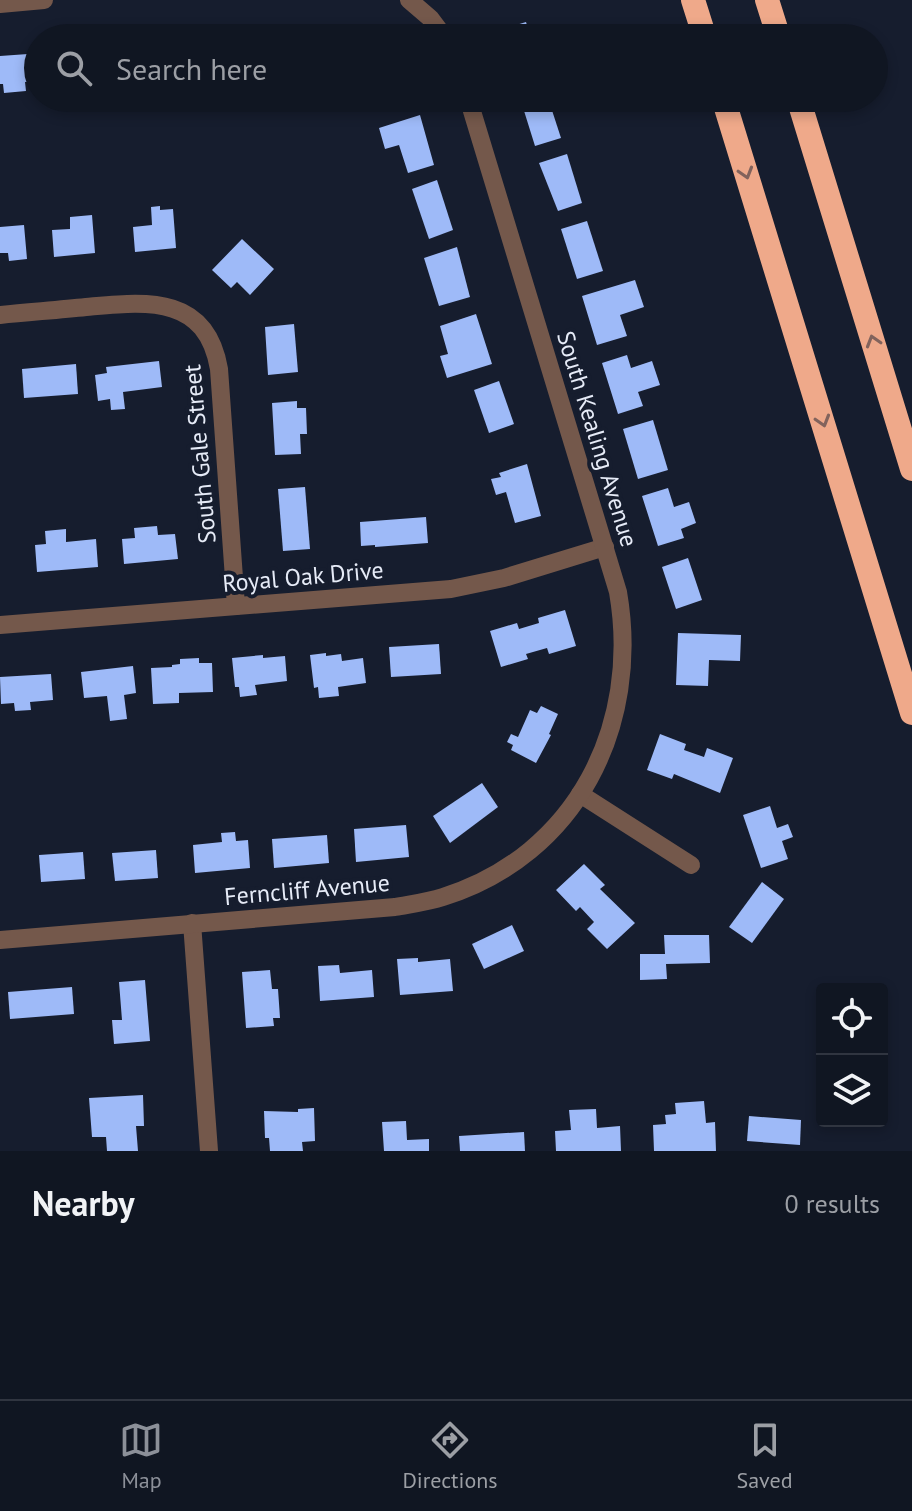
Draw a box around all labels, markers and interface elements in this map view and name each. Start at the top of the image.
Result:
search box [24,24,888,112]
icon: search [52,46,96,90]
text: Search here [116,49,267,88]
one-way arrow [737,165,753,179]
street label: South Kealing Avenue [550,327,645,550]
one-way arrow [866,334,882,348]
street label: South Gale Street [176,363,223,545]
one-way arrow [813,414,829,428]
street label: Royal Oak Drive [221,554,385,599]
street label: Ferncliff Avenue [223,867,391,912]
map controls [816,983,888,1127]
button: locate [816,983,888,1055]
button: layers [816,1055,888,1127]
text: Nearby [32,1181,134,1225]
text: 0 results [785,1187,880,1220]
tab: Map [119,1418,163,1494]
tab: Directions [402,1418,498,1494]
tab: Saved [737,1418,792,1494]

